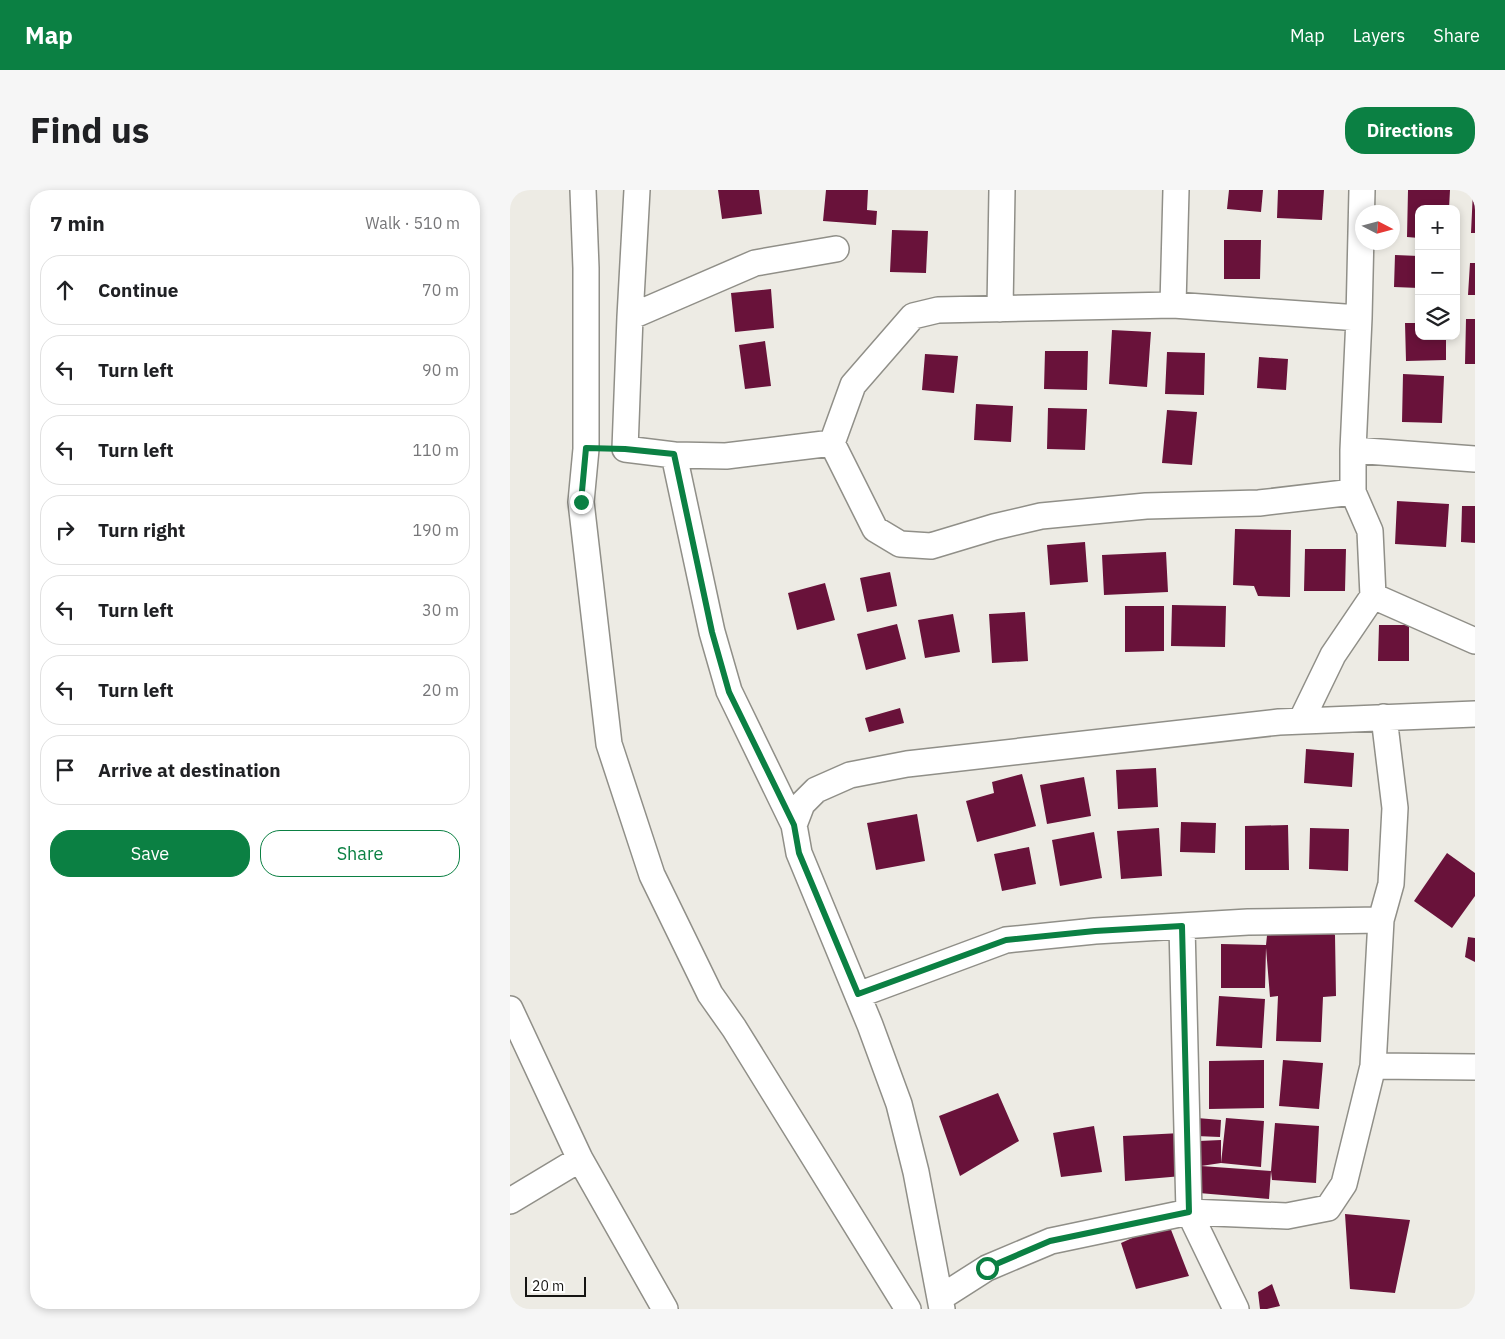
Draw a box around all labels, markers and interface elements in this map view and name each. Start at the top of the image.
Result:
text: Map [25,19,73,51]
text: Map [1290,24,1325,47]
text: Layers [1353,24,1405,47]
text: Share [1433,24,1480,47]
text: Find us [30,107,149,153]
button: Directions [1345,107,1475,154]
north arrow [1355,205,1400,250]
map controls [1415,205,1460,340]
button: + [1415,205,1460,250]
text: 7 min [50,209,105,237]
text: Walk · 510 m [365,213,460,233]
button: − [1415,250,1460,295]
icon: ahead [51,276,79,304]
text: Continue [98,278,178,302]
text: 70 m [422,280,459,300]
button: layers [1415,295,1460,340]
icon: left [51,356,79,384]
text: Turn left [98,358,174,382]
text: 90 m [422,360,459,380]
icon: left [51,436,79,464]
text: Turn left [98,438,174,462]
text: 110 m [412,440,459,460]
route end [570,491,593,514]
icon: right [51,516,79,544]
text: Turn right [98,518,185,542]
text: 190 m [412,520,459,540]
icon: left [51,596,79,624]
text: Turn left [98,598,174,622]
text: 30 m [422,600,459,620]
icon: left [51,676,79,704]
text: Turn left [98,678,174,702]
text: 20 m [422,680,459,700]
icon: arrive [51,756,79,784]
text: Arrive at destination [98,758,281,782]
button: Save [50,830,250,877]
button: Share [260,830,460,877]
route start [976,1257,999,1280]
scale bar [525,1274,586,1297]
text: 20 m [532,1277,564,1295]

